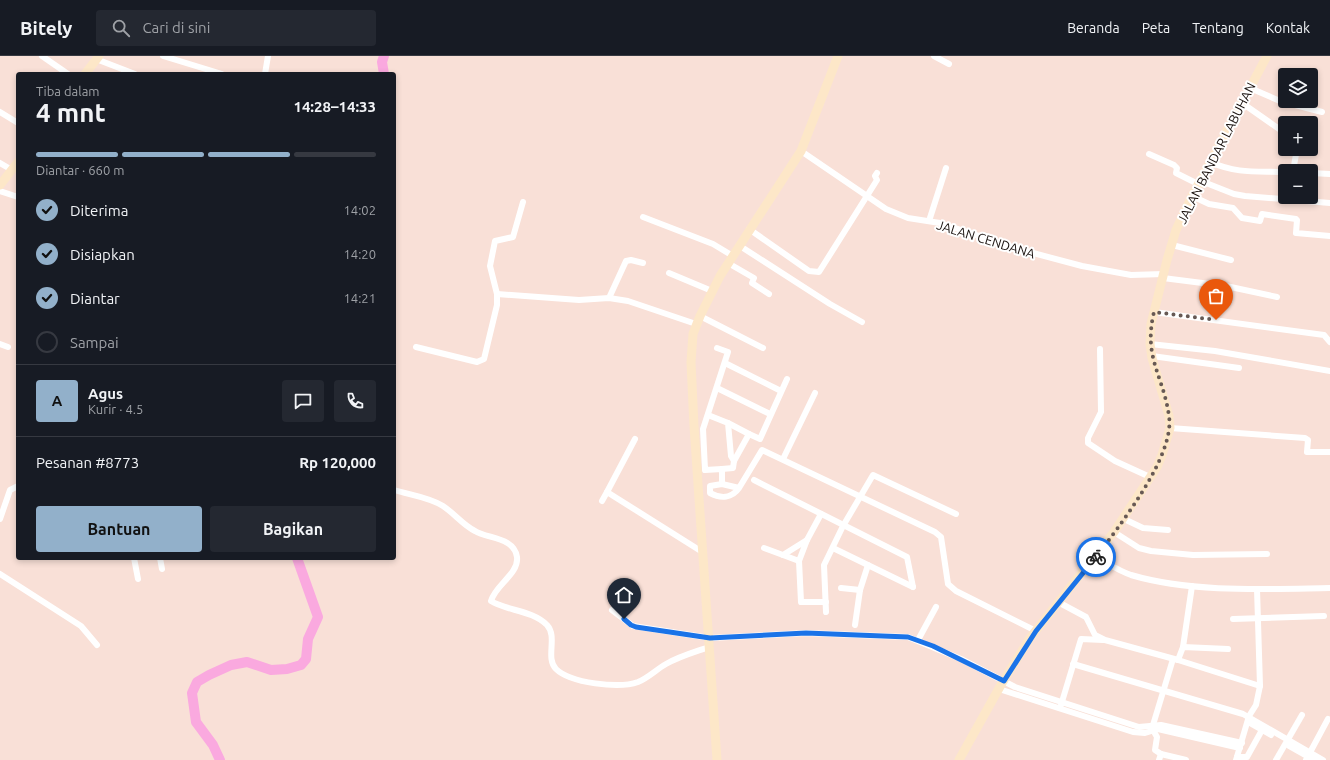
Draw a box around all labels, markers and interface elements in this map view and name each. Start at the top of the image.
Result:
search box [96,10,376,46]
text: Bitely [20,17,72,39]
icon: search [110,17,132,39]
text: Cari di sini [142,19,210,36]
text: Beranda [1067,20,1120,36]
text: Peta [1142,20,1170,36]
text: Tentang [1192,20,1244,36]
text: Kontak [1266,20,1310,36]
map controls [1278,68,1318,204]
button: layers [1278,68,1318,108]
street label: JALAN BANDAR LABUHAN [1174,80,1258,226]
text: Tiba dalam [36,84,100,98]
text: 4 mnt [36,98,106,127]
text: 14:28–14:33 [293,98,376,115]
button: + [1278,116,1318,156]
text: Diantar · 660 m [36,163,124,177]
button: − [1278,164,1318,204]
icon: check [36,199,58,221]
text: Diterima [70,202,128,219]
text: 14:02 [343,203,376,217]
street label: JALAN CENDANA [935,217,1037,261]
icon: check [36,243,58,265]
text: Disiapkan [70,246,135,263]
text: 14:20 [343,247,376,261]
pin [1199,279,1233,320]
icon: bag [1205,285,1227,307]
icon: check [36,287,58,309]
text: Diantar [70,290,120,307]
text: 14:21 [343,291,376,305]
text: Sampai [70,334,119,351]
button: chat [282,380,324,422]
button: phone [334,380,376,422]
text: Agus [88,385,123,402]
text: A [52,392,62,409]
text: Kurir · 4.5 [88,402,143,416]
text: Pesanan #8773 [36,454,139,471]
text: Rp 120,000 [299,454,376,471]
button: Bantuan [36,506,202,552]
button: Bagikan [210,506,376,552]
courier [1076,537,1116,577]
icon: bike [1085,546,1107,568]
pin [607,578,641,619]
icon: home [613,584,635,606]

